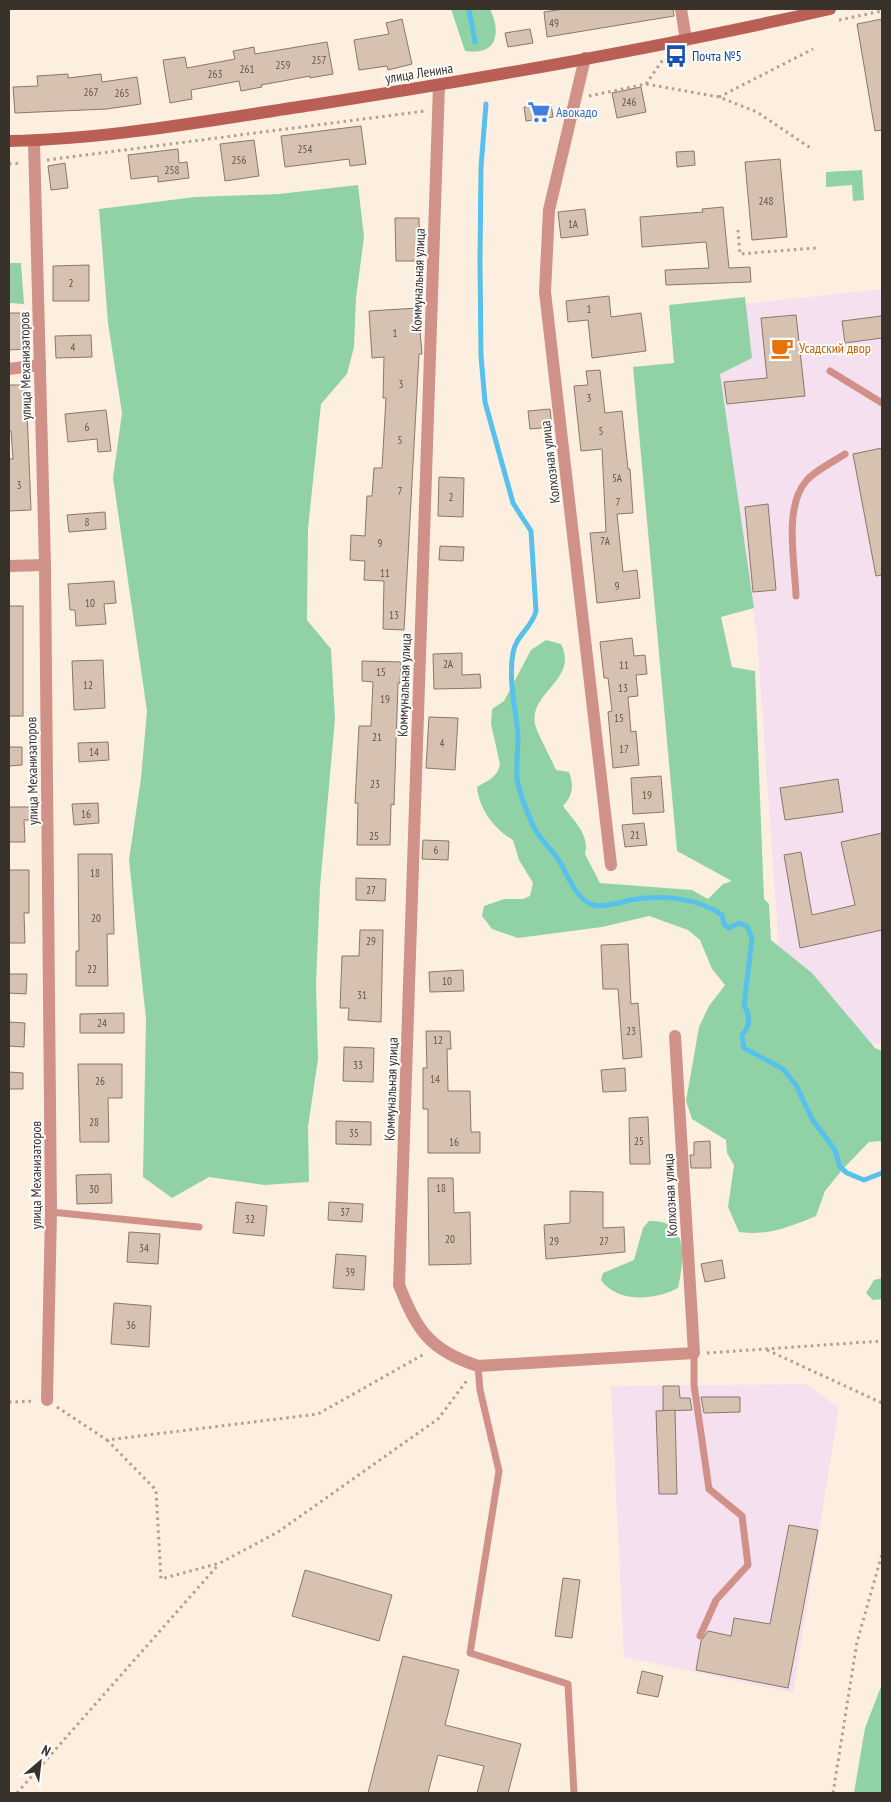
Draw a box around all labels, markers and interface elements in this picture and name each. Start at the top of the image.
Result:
house number: 49 [549,16,559,30]
bus stop icon: Почта №5 [663,43,689,69]
place label: Почта №5 [692,47,742,65]
house number: 257 [312,53,326,67]
house number: 259 [276,58,290,72]
street label: улица Ленина [384,59,454,87]
house number: 261 [240,62,254,76]
house number: 263 [208,67,222,81]
house number: 267 [84,85,98,99]
house number: 265 [115,86,129,100]
house number: 246 [622,95,636,109]
supermarket icon: Авокадо [526,99,552,125]
place label: Авокадо [556,103,598,121]
house number: 254 [298,142,312,156]
house number: 256 [232,153,246,167]
house number: 258 [165,163,179,177]
house number: 248 [759,194,773,208]
house number: 1А [568,217,579,231]
street label: Коммунальная улица [407,228,429,332]
house number: 2 [69,276,74,290]
house number: 1 [587,302,592,316]
street label: улица Механизаторов [15,311,35,420]
house number: 1 [393,326,398,340]
cafe icon: Усадский двор [769,335,795,361]
place label: Усадский двор [799,339,871,357]
house number: 4 [71,340,76,354]
house number: 3 [399,377,404,391]
house number: 3 [587,391,592,405]
house number: 6 [85,420,90,434]
street label: Колхозная улица [536,420,564,504]
house number: 5 [599,424,604,438]
house number: 5 [398,433,403,447]
house number: 5А [612,471,623,485]
house number: 3 [17,478,22,492]
house number: 7 [398,484,403,498]
house number: 2 [449,490,454,504]
house number: 7 [616,495,621,509]
house number: 8 [85,515,90,529]
house number: 7А [600,534,611,548]
house number: 9 [378,536,383,550]
house number: 11 [380,566,390,580]
house number: 9 [615,579,620,593]
house number: 10 [85,596,95,610]
house number: 13 [389,608,399,622]
street label: Коммунальная улица [393,633,415,737]
house number: 2А [443,657,454,671]
house number: 11 [619,658,629,672]
house number: 15 [376,665,386,679]
house number: 12 [83,678,93,692]
house number: 13 [618,681,628,695]
house number: 19 [380,692,390,706]
house number: 15 [614,711,624,725]
street label: улица Механизаторов [22,716,42,825]
house number: 21 [372,730,382,744]
house number: 4 [440,736,445,750]
house number: 17 [619,742,629,756]
house number: 14 [89,745,99,759]
house number: 23 [370,777,380,791]
house number: 19 [642,788,652,802]
house number: 16 [81,807,91,821]
house number: 21 [630,828,640,842]
house number: 25 [369,829,379,843]
house number: 6 [434,843,439,857]
house number: 18 [90,866,100,880]
house number: 27 [366,883,376,897]
house number: 20 [91,911,101,925]
house number: 29 [366,934,376,948]
house number: 22 [87,962,97,976]
house number: 10 [442,974,452,988]
house number: 31 [357,988,367,1002]
house number: 24 [97,1016,107,1030]
house number: 23 [626,1024,636,1038]
house number: 12 [433,1033,443,1047]
street label: Коммунальная улица [380,1037,402,1141]
house number: 33 [353,1058,363,1072]
house number: 14 [430,1072,440,1086]
house number: 26 [95,1074,105,1088]
house number: 28 [89,1115,99,1129]
street label: улица Механизаторов [27,1120,45,1229]
house number: 35 [349,1126,359,1140]
house number: 25 [634,1134,644,1148]
house number: 16 [449,1135,459,1149]
street label: Колхозная улица [659,1153,681,1237]
house number: 18 [436,1181,446,1195]
house number: 30 [89,1182,99,1196]
house number: 37 [340,1205,350,1219]
house number: 32 [245,1212,255,1226]
house number: 20 [445,1232,455,1246]
house number: 29 [549,1234,559,1248]
house number: 27 [599,1234,609,1248]
house number: 34 [139,1241,149,1255]
house number: 39 [345,1265,355,1279]
house number: 36 [126,1318,136,1332]
north arrow [15,1737,65,1787]
text: N [39,1741,54,1760]

